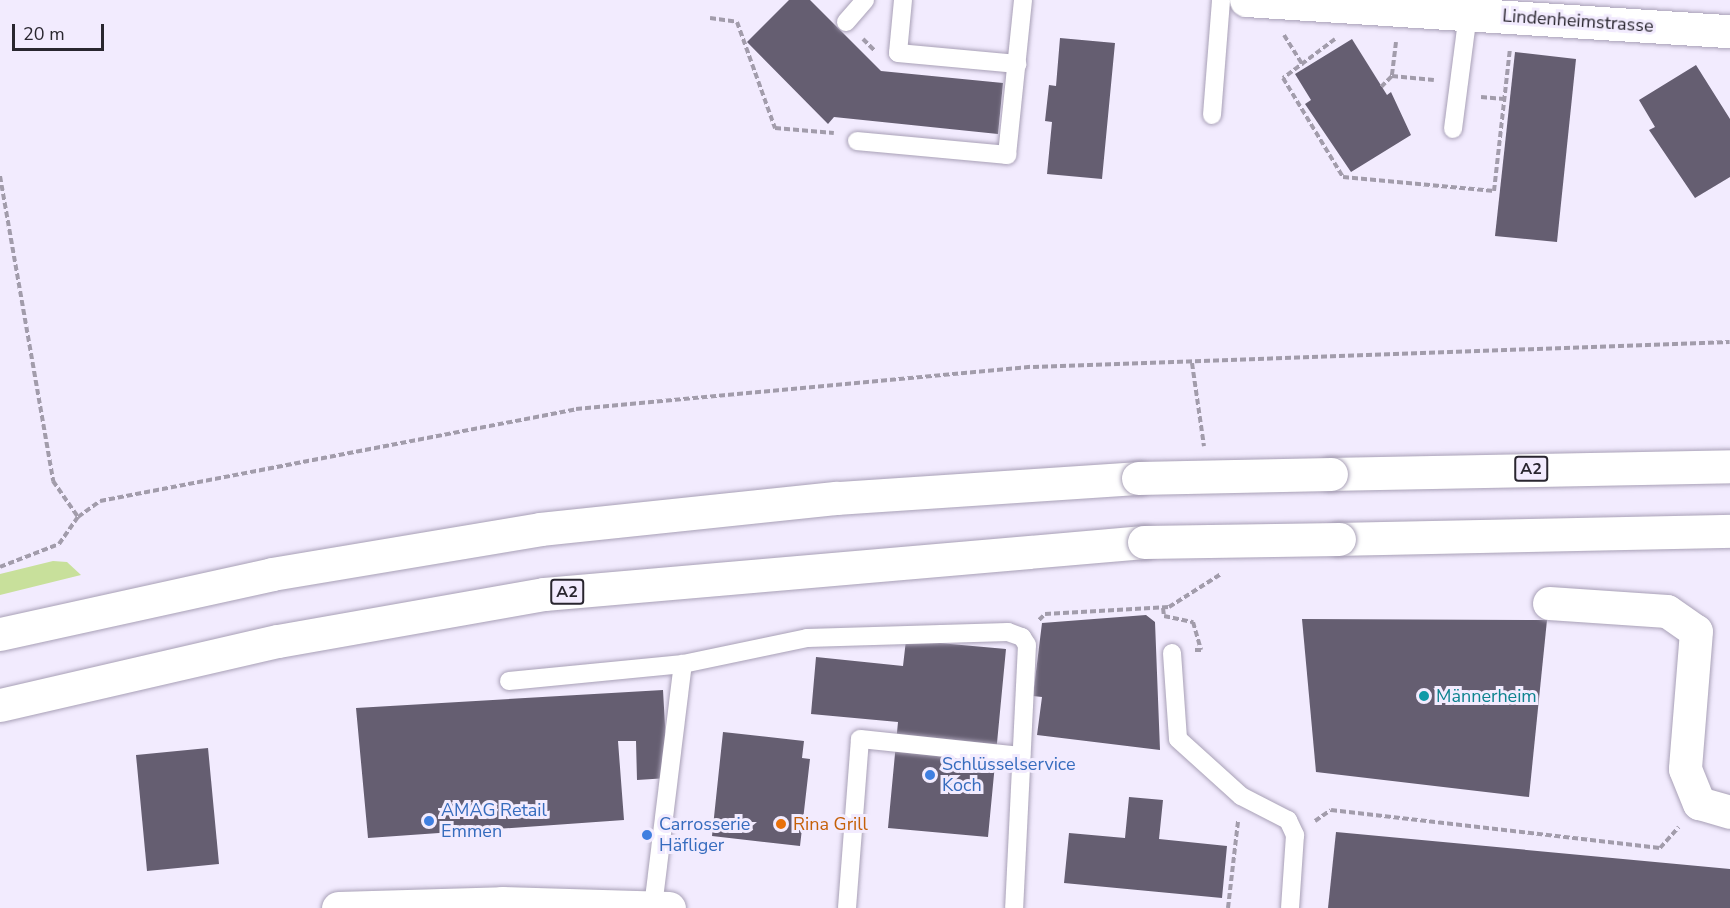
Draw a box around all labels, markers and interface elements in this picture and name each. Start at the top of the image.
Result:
street label: Lindenheimstrasse [1502,5,1654,37]
scale bar [15,12,106,50]
text: 20 m [23,22,65,46]
road number: A2 [1513,456,1549,482]
road number: A2 [549,579,585,605]
place label: Männerheim [1436,685,1537,707]
marker: Männerheim [1417,689,1431,703]
place label: Schlüsselservice Koch [942,754,1076,796]
marker: Schlüsselservice Koch [923,768,937,782]
place label: AMAG Retail Emmen [441,800,547,842]
place label: Rina Grill [793,813,868,835]
marker: AMAG Retail Emmen [422,814,436,828]
place label: Carrosserie Häfliger [659,814,750,856]
marker: Rina Grill [774,817,788,831]
marker: Carrosserie Häfliger [640,828,654,842]

